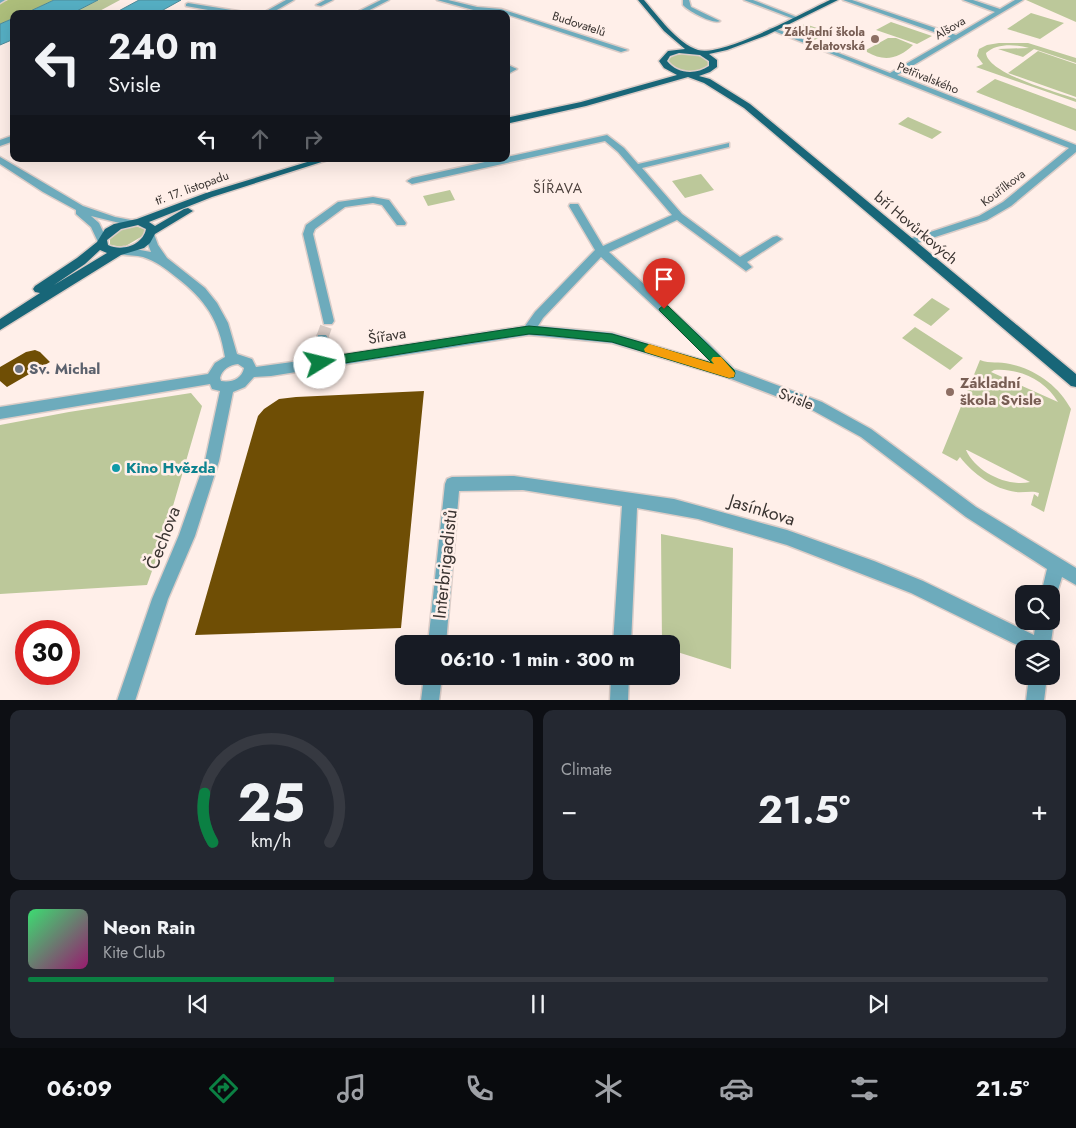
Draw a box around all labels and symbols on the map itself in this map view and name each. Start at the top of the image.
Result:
street label: Budovatelů [550,7,608,41]
street label: Alšova [931,12,969,44]
place label: Základní škola Želatovská [784,23,865,55]
marker: Základní škola Želatovská [869,33,881,45]
street label: Petřivalského [894,57,962,99]
street label: Kouřílkova [977,165,1029,211]
street label: tř. 17. listopadu [153,166,231,210]
district label: ŠÍŘAVA [533,178,583,198]
street label: bří Hovůrkových [869,186,963,270]
pin [643,258,685,309]
street label: Šířava [366,322,408,350]
position arrow [293,336,345,388]
place label: Sv. Michal [29,358,100,380]
marker: Sv. Michal [13,363,25,375]
place label: Základní škola Svisle [960,372,1042,411]
street label: Svisle [775,382,817,416]
marker: Základní škola Svisle [944,386,956,398]
place label: Kino Hvězda [126,457,216,479]
marker: Kino Hvězda [110,462,122,474]
street label: Jasínkova [724,487,798,532]
street label: Čechova [139,503,187,573]
street label: Interbrigadistů [426,508,464,620]
speed limit sign: 30 [15,620,80,685]

